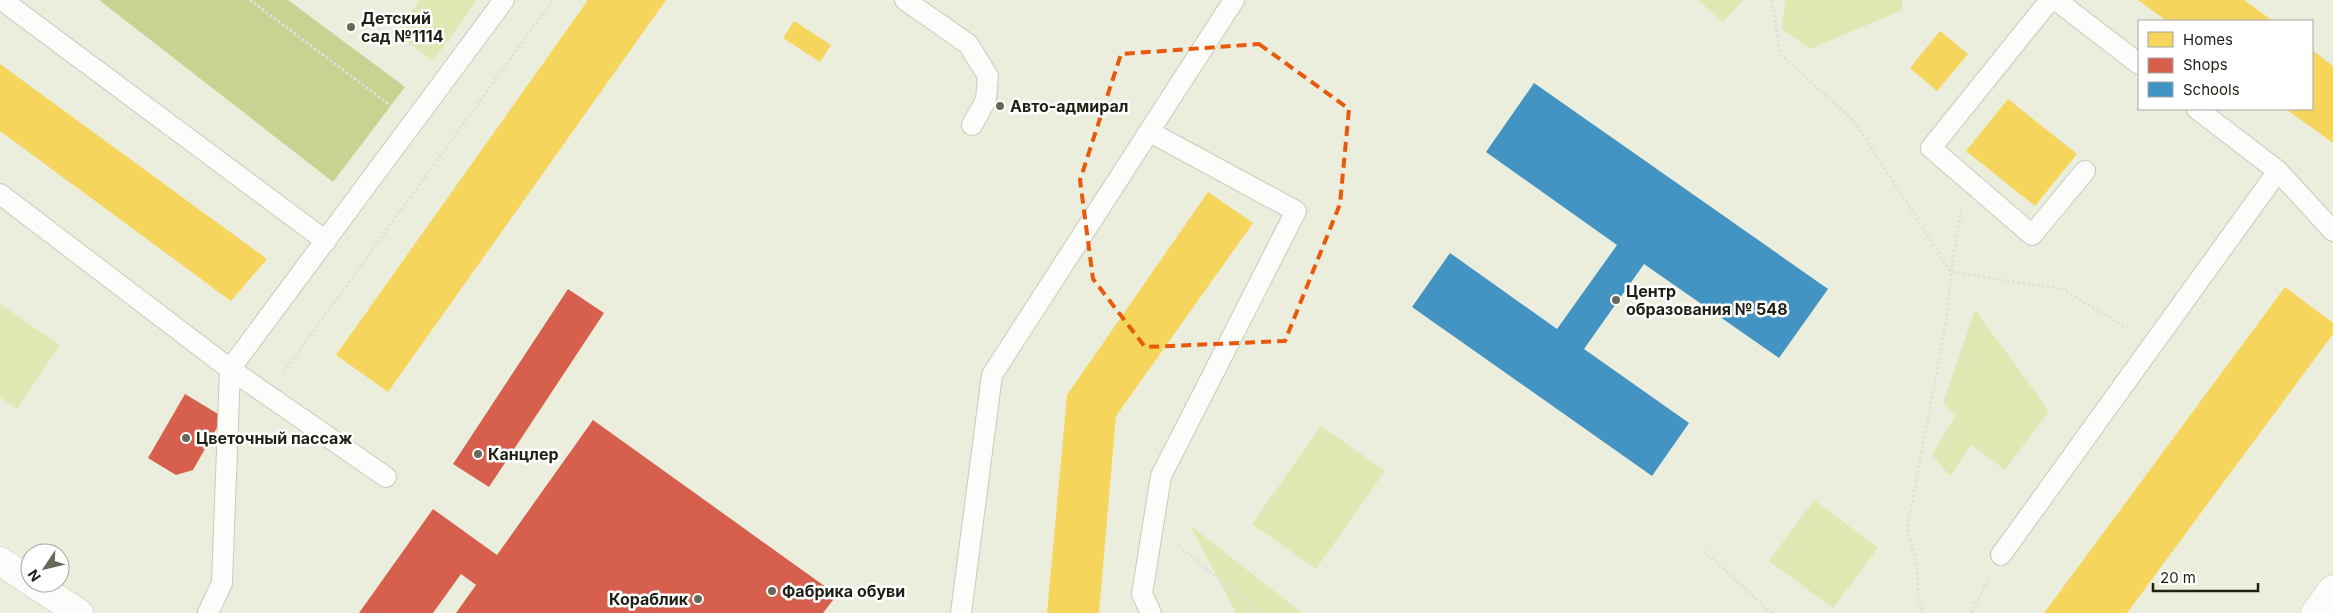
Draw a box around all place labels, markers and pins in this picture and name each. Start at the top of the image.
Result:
place label: Детский сад №1114 [361,8,444,46]
marker: Детский сад №1114 [345,21,357,33]
place label: Авто-адмирал [1010,96,1128,116]
marker: Авто-адмирал [994,100,1006,112]
place label: Центр образования № 548 [1626,281,1788,319]
marker: Центр образования № 548 [1610,294,1622,306]
place label: Цветочный пассаж [196,428,352,448]
marker: Цветочный пассаж [180,432,192,444]
place label: Канцлер [488,444,559,464]
marker: Канцлер [472,448,484,460]
place label: Фабрика обуви [782,581,905,601]
marker: Фабрика обуви [766,585,778,597]
place label: Кораблик [609,589,689,609]
marker: Кораблик [692,593,704,605]

